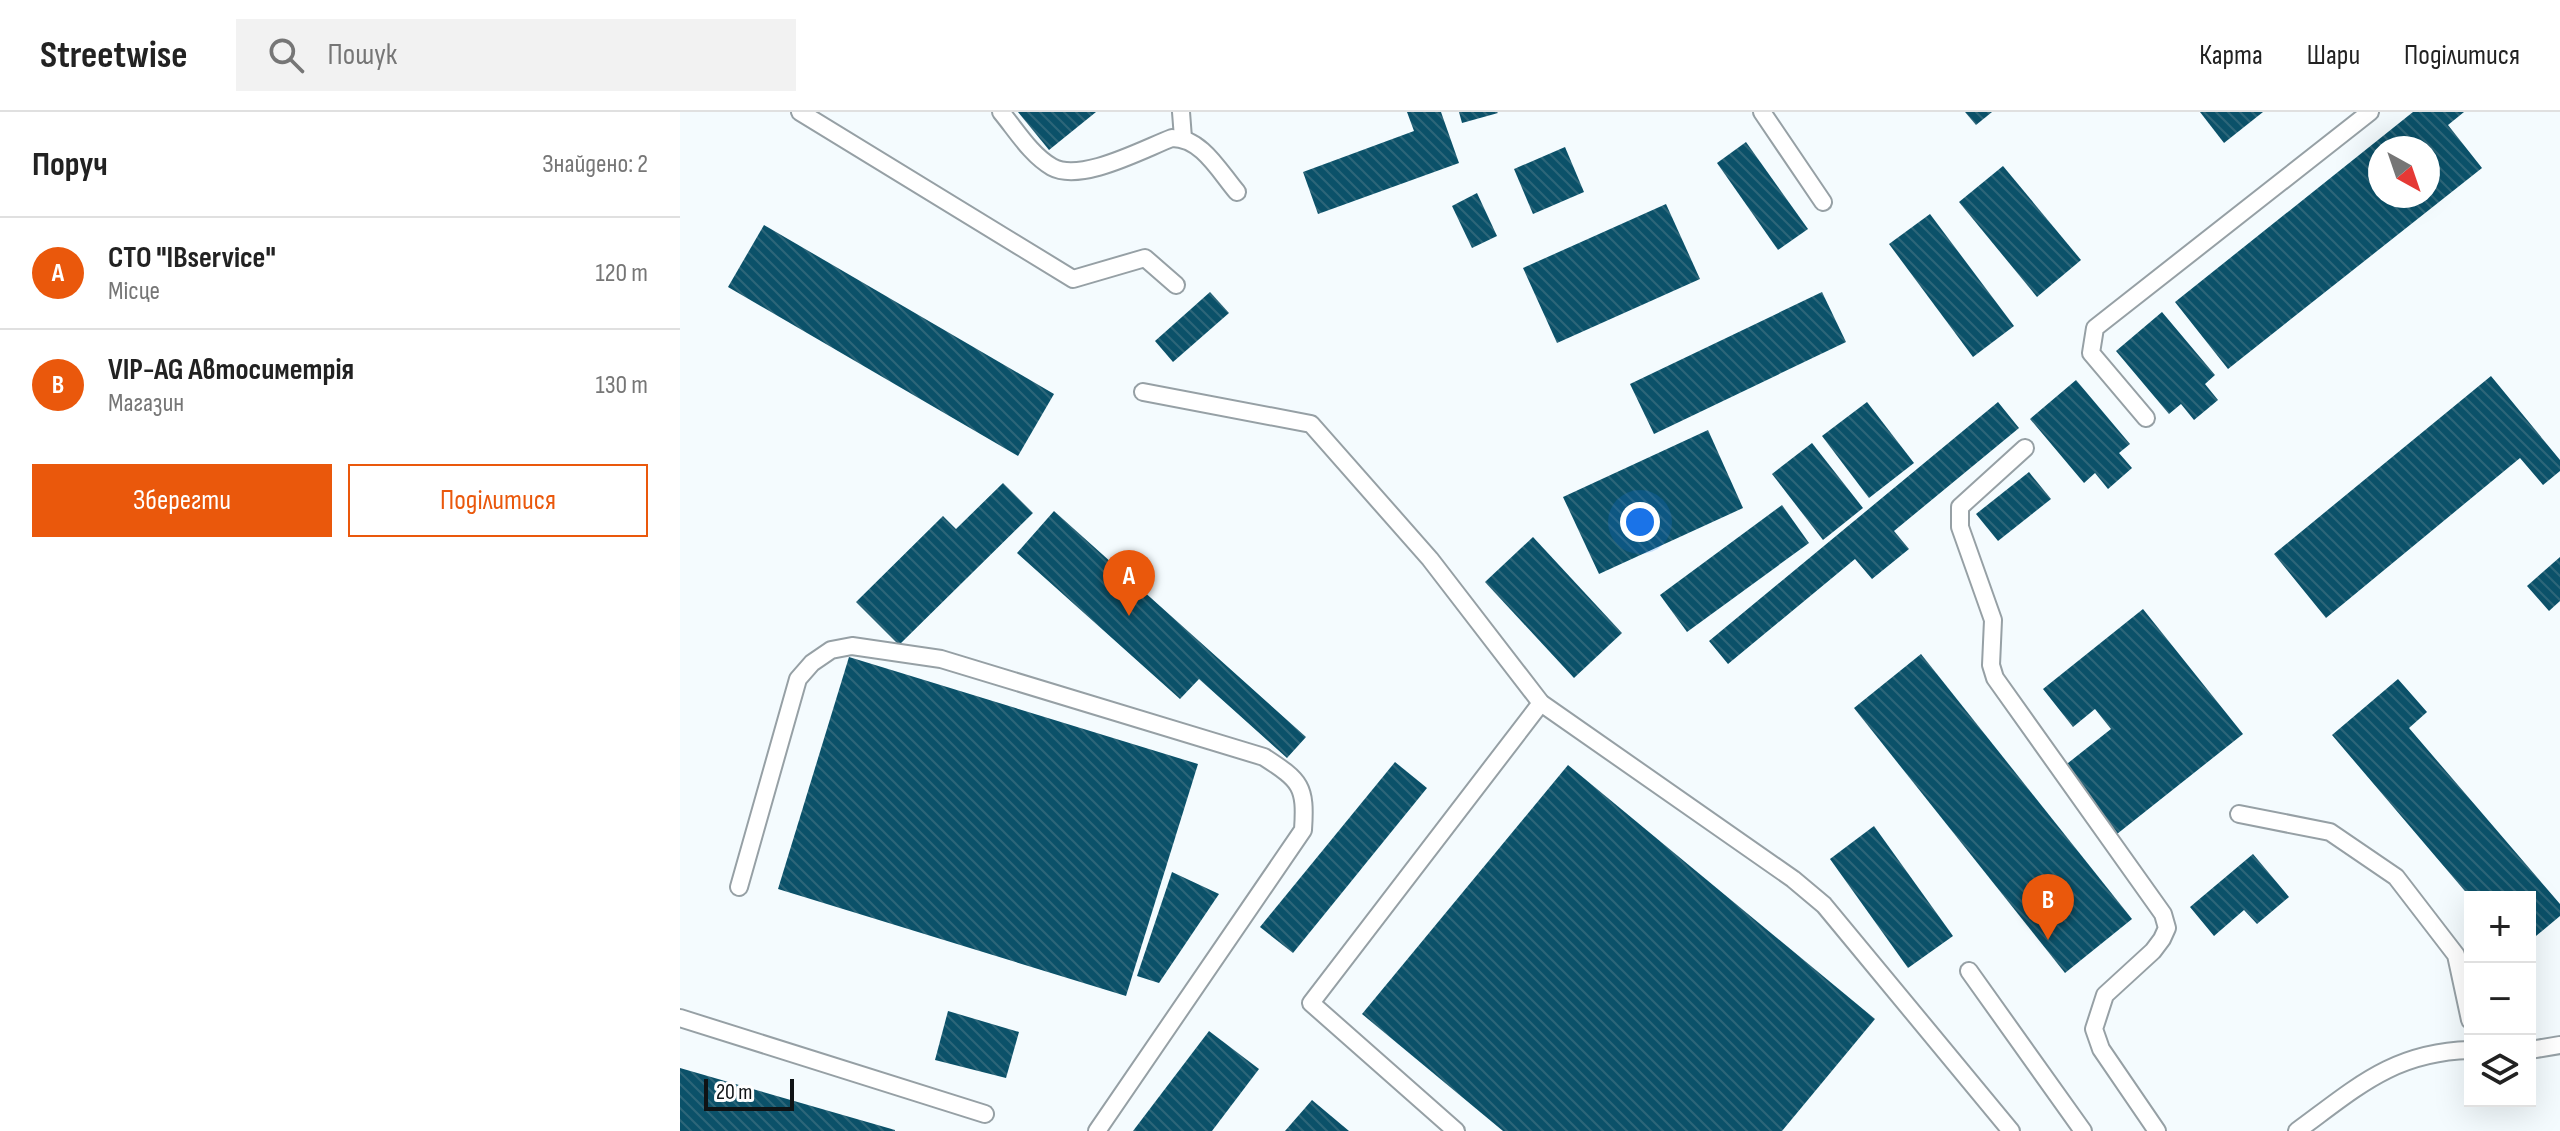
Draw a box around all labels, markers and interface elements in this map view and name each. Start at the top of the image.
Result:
search box [236,19,796,91]
text: Streetwise [40,33,188,78]
icon: search [264,33,308,77]
text: Пошук [328,37,397,73]
text: Карта [2199,39,2263,72]
text: Шари [2307,39,2360,72]
text: Поділитися [2404,39,2520,72]
north arrow [2368,136,2440,208]
text: Поруч [32,144,108,185]
text: Знайдено: 2 [542,149,648,180]
text: СТО "IBservice" [108,240,276,276]
text: A [52,258,64,289]
text: 120 m [595,258,648,289]
text: Місце [108,276,160,307]
text: VIP-AG Автосиметрія [108,352,354,388]
text: B [52,370,64,401]
text: 130 m [596,370,648,401]
text: Магазин [108,388,184,419]
button: Зберегти [32,464,332,537]
button: Поділитися [348,464,648,537]
your location [1620,502,1660,542]
pin: A [1103,550,1155,616]
pin: B [2022,874,2074,940]
map controls [2464,891,2536,1107]
button: + [2464,891,2536,963]
button: − [2464,963,2536,1035]
button: layers [2464,1035,2536,1107]
scale bar [704,1075,794,1111]
text: 20 m [716,1079,753,1106]

